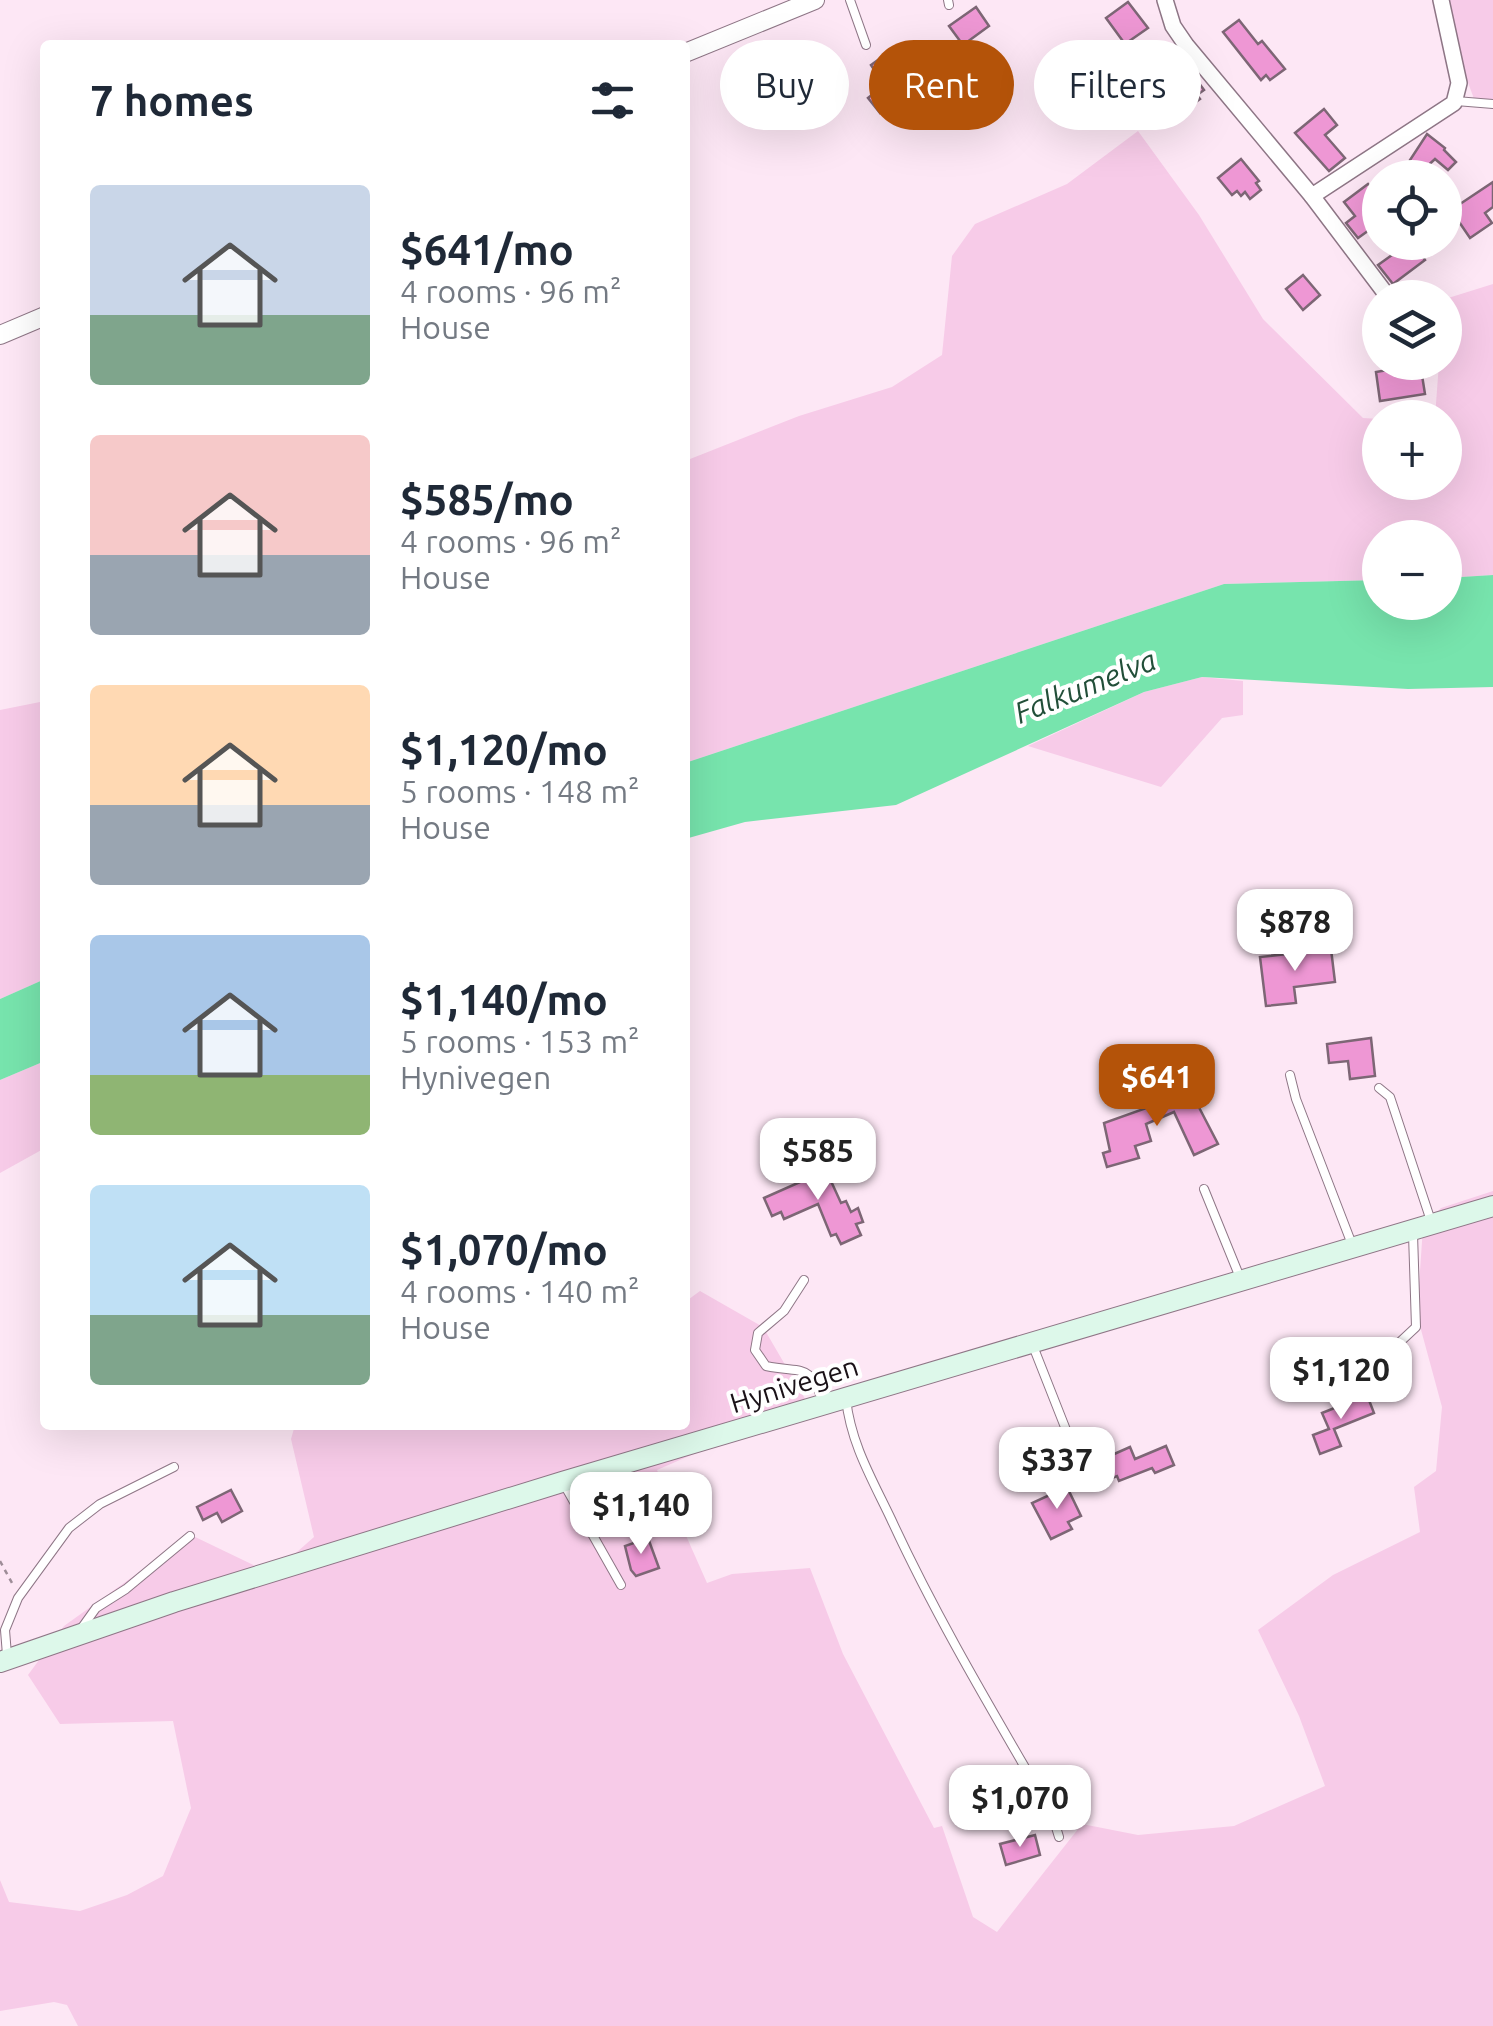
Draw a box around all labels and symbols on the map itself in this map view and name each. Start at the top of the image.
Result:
water label: Falkumelva [1009,642,1161,730]
pin: $878 [1236,889,1354,974]
pin: $641 [1098,1044,1216,1129]
pin: $585 [759,1118,877,1203]
pin: $1,120 [1260,1337,1422,1422]
street label: Hynivegen [726,1350,862,1418]
pin: $337 [998,1427,1116,1512]
pin: $1,140 [560,1472,722,1557]
pin: $1,070 [939,1765,1101,1850]

